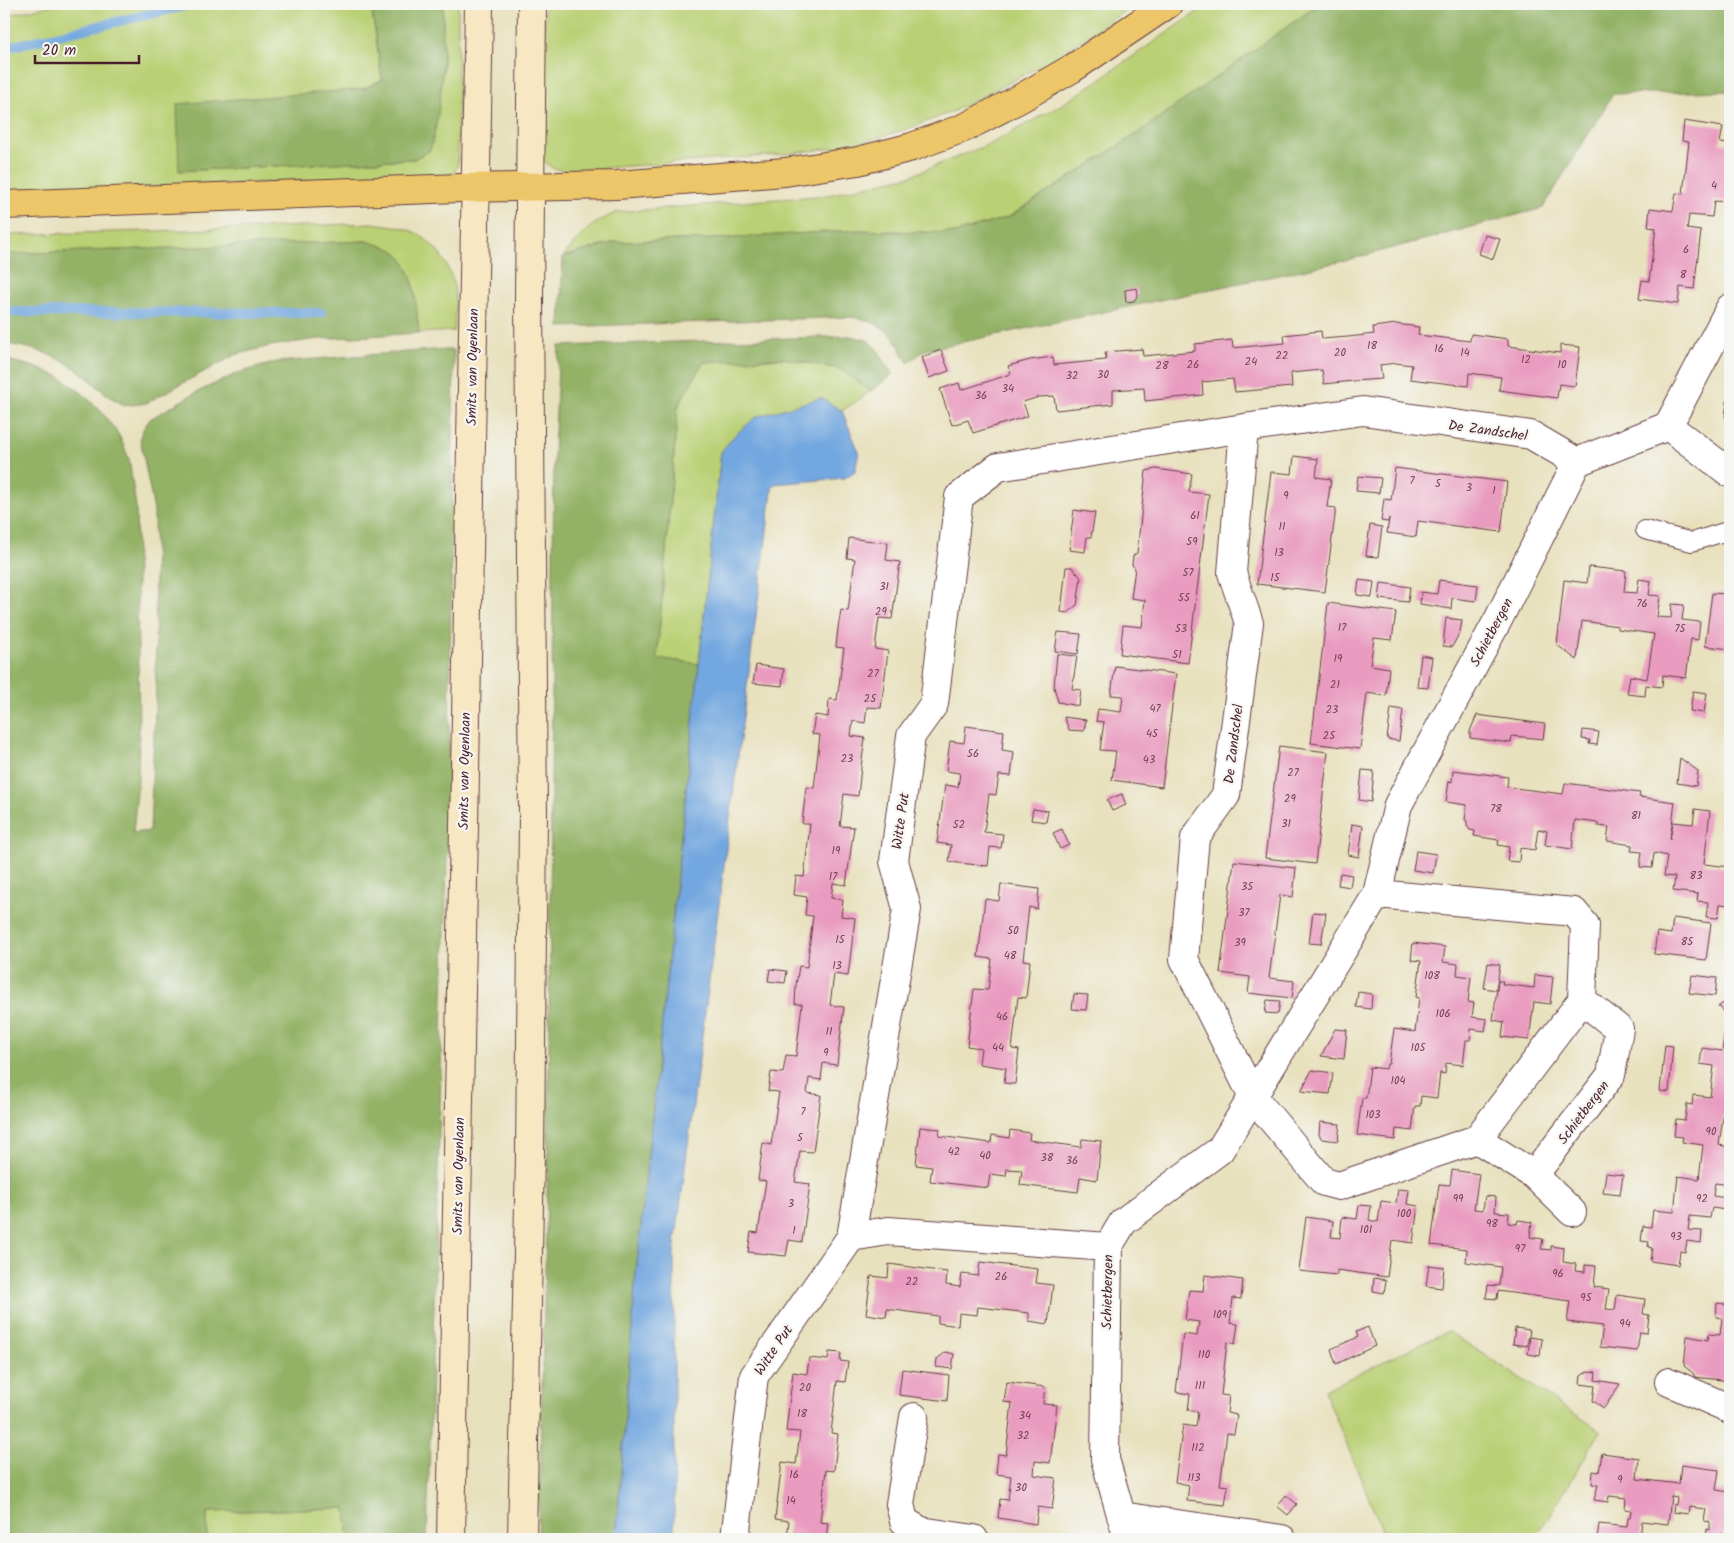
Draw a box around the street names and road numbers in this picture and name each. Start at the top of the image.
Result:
street label: Smits van Oyenlaan [461,308,485,426]
street label: De Zandschel [1447,415,1530,448]
street label: Schietbergen [1465,594,1519,671]
street label: De Zandschel [1218,702,1250,785]
street label: Smits van Oyenlaan [453,712,477,830]
street label: Witte Put [886,791,916,851]
street label: Schietbergen [1552,1076,1615,1149]
street label: Smits van Oyenlaan [447,1117,471,1235]
street label: Schietbergen [1096,1254,1120,1330]
street label: Witte Put [749,1320,799,1380]

